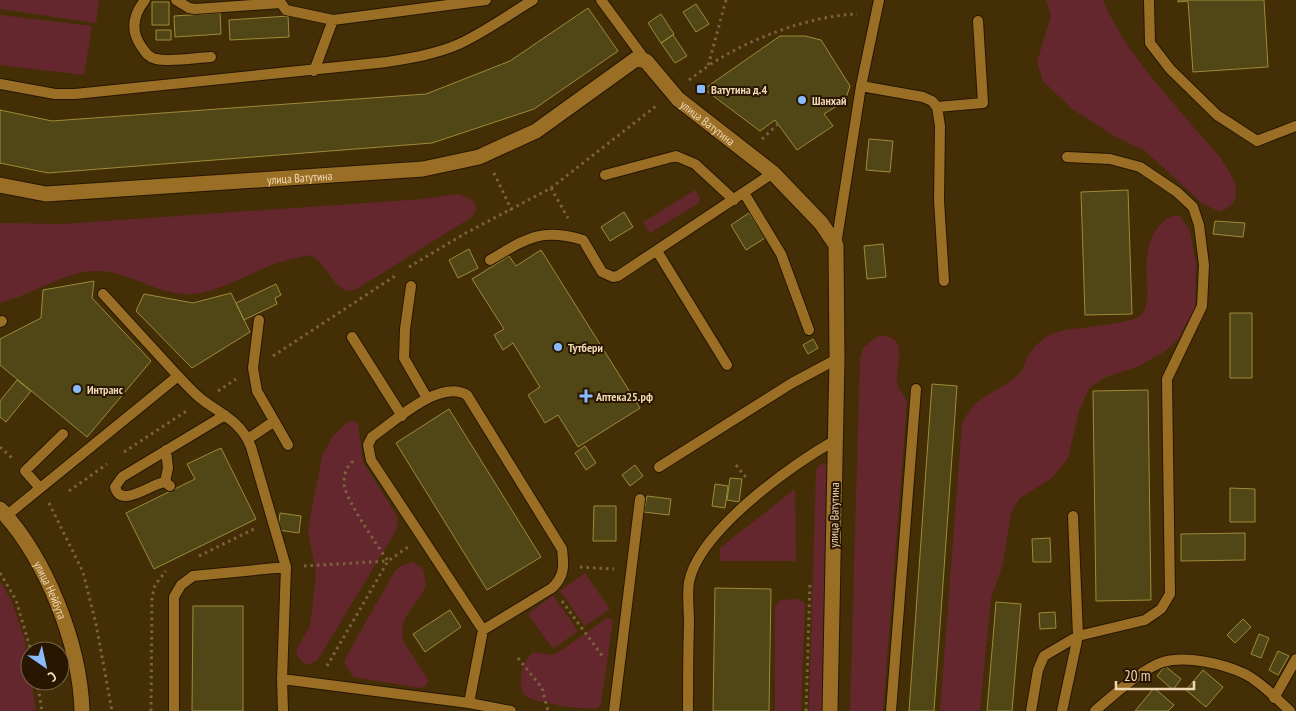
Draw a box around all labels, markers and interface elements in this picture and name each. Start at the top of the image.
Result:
place label: Ватутина д.4 [711,82,767,97]
marker: Ватутина д.4 [695,83,707,95]
place label: Шанхай [812,93,846,108]
marker: Шанхай [796,94,808,106]
street label: улица Ватутина [678,96,738,148]
street label: улица Ватутина [267,168,333,187]
place label: Тутбери [568,340,603,355]
marker: Тутбери [552,341,564,353]
place label: Интранс [87,382,124,397]
marker: Интранс [71,383,83,395]
place label: Аптека25.рф [595,389,653,404]
marker: Аптека25.рф [580,390,592,402]
street label: улица Ватутина [826,482,842,548]
street label: улица Нейбута [31,558,70,621]
north arrow [20,641,70,691]
scale bar [1116,658,1194,690]
text: 20 m [1124,666,1150,685]
text: С [44,668,60,686]

